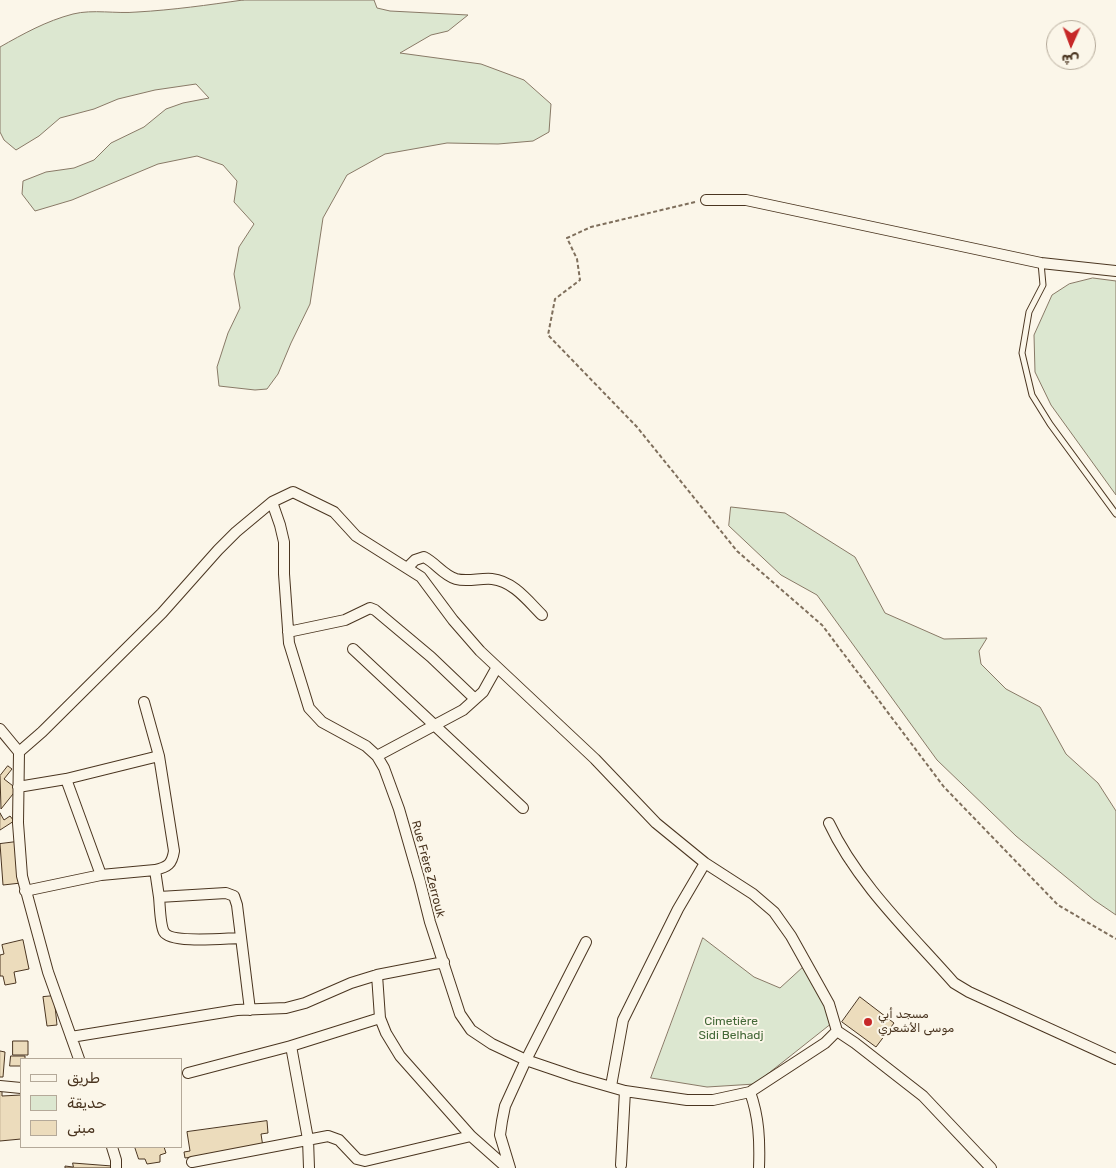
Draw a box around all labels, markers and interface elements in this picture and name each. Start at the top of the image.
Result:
north arrow [1046,20,1096,70]
text: ش [1061,51,1080,68]
street label: Rue Frère Zerrouk [408,819,448,919]
place label: مسجد أبي موسى الأشعري [878,1008,954,1036]
park label: Cimetière Sidi Belhadj [698,1015,764,1043]
marker: مسجد أبي موسى الأشعري [862,1016,874,1028]
legend [20,1058,182,1148]
text: طريق [67,1069,100,1087]
text: حديقة [67,1094,107,1112]
text: مبنى [67,1119,95,1137]

